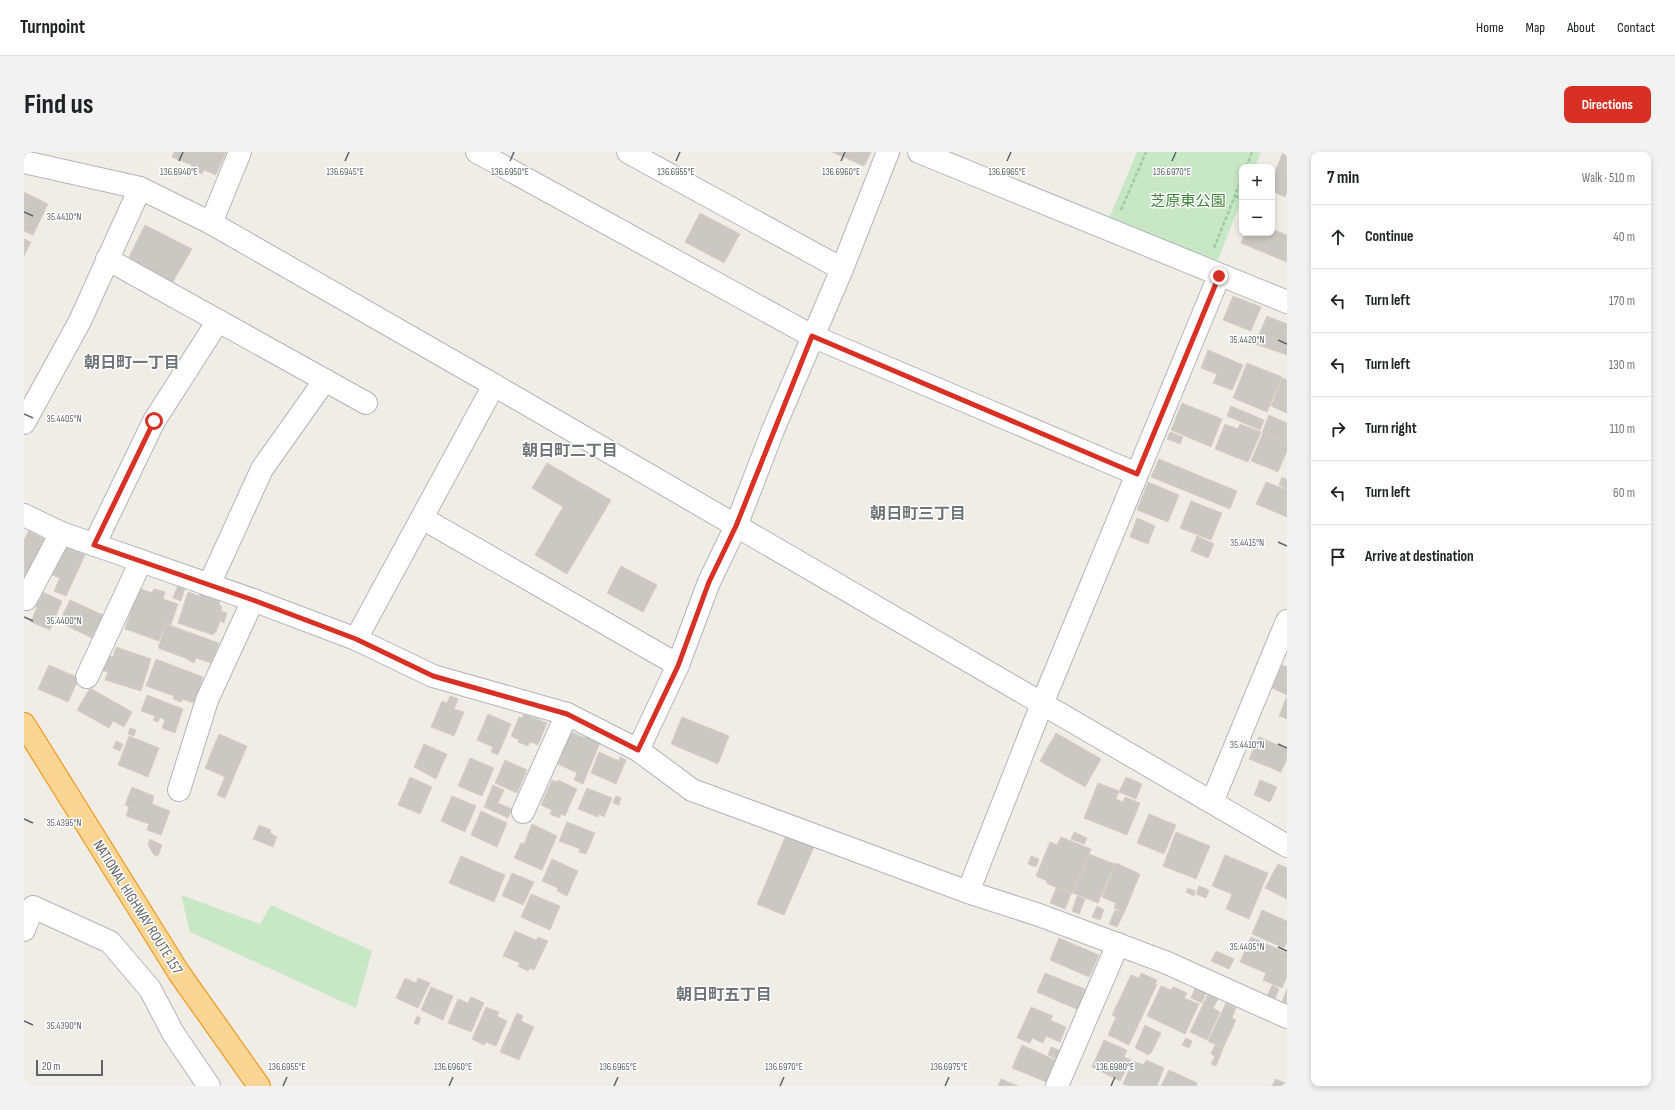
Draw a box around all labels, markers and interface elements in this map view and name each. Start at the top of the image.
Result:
text: Turnpoint [20,16,85,39]
text: Home [1476,19,1504,36]
text: Map [1526,19,1545,36]
text: About [1567,19,1595,36]
text: Contact [1617,19,1655,36]
button: Directions [1564,86,1651,123]
text: Find us [24,88,93,121]
map controls [1239,164,1275,236]
button: + [1239,164,1275,200]
text: 136.6940°E [160,166,198,178]
text: 136.6945°E [326,166,364,178]
text: 136.6950°E [491,166,529,178]
text: 136.6955°E [657,166,695,178]
text: 136.6960°E [822,166,860,178]
text: 136.6965°E [988,166,1026,178]
text: 136.6970°E [1153,166,1191,178]
text: 7 min [1327,168,1359,188]
text: Walk · 510 m [1582,170,1635,186]
park label: 芝原東公園 [1150,192,1226,211]
button: − [1239,200,1275,236]
text: 35.4410°N [47,211,81,223]
icon: ahead [1327,226,1349,248]
text: Continue [1365,227,1414,246]
text: 40 m [1613,229,1635,245]
route end [1210,267,1228,285]
icon: left [1327,290,1349,312]
text: Turn left [1365,291,1410,310]
text: 170 m [1609,293,1635,309]
text: 35.4420°N [1229,334,1265,346]
district label: 朝日町一丁目 [84,354,180,373]
icon: left [1327,354,1349,376]
text: Turn left [1365,355,1410,374]
text: 130 m [1609,357,1635,373]
route start [145,412,163,430]
text: 35.4405°N [47,413,82,425]
icon: right [1327,418,1349,440]
text: Turn right [1365,419,1417,438]
text: 110 m [1610,421,1635,437]
district label: 朝日町二丁目 [522,442,618,461]
icon: left [1327,482,1349,504]
text: Turn left [1365,483,1410,502]
text: 60 m [1613,485,1635,501]
district label: 朝日町三丁目 [870,505,966,524]
text: 35.4415°N [1230,537,1264,549]
icon: arrive [1327,546,1349,568]
text: Arrive at destination [1365,547,1474,566]
text: 35.4400°N [46,615,82,627]
text: 35.4410°N [1230,739,1264,751]
text: 35.4395°N [47,817,81,829]
street label: NATIONAL HIGHWAY ROUTE 157 [88,836,187,978]
text: 35.4405°N [1230,941,1265,953]
district label: 朝日町五丁目 [676,986,772,1005]
text: 35.4390°N [46,1020,82,1032]
scale bar [36,1058,103,1077]
text: 20 m [42,1060,60,1073]
text: 136.6955°E [268,1061,306,1073]
text: 136.6960°E [434,1061,472,1073]
text: 136.6965°E [599,1061,637,1073]
text: 136.6970°E [765,1061,803,1073]
text: 136.6975°E [930,1061,968,1073]
text: 136.6980°E [1096,1061,1134,1073]

